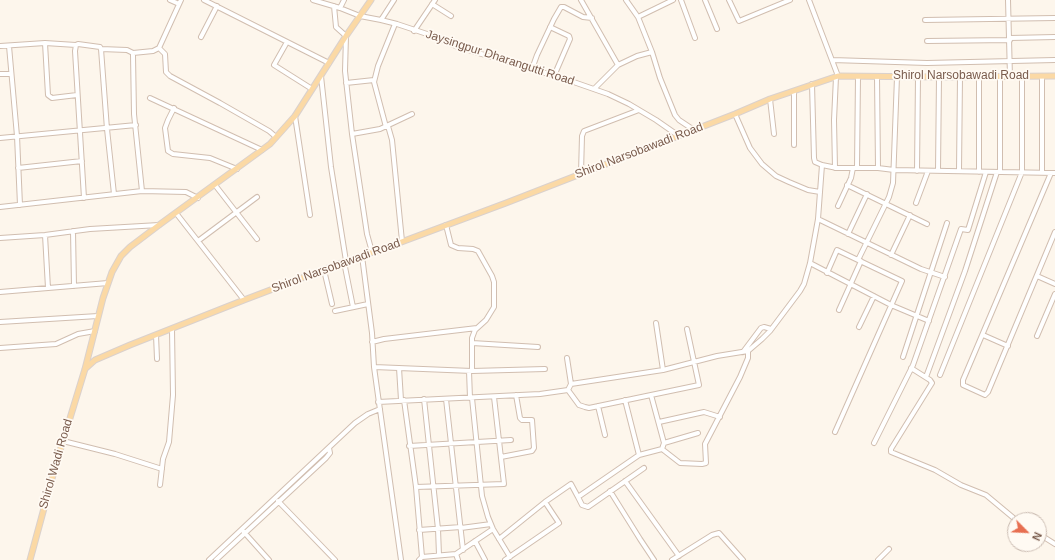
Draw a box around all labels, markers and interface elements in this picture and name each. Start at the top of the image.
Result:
street label: Jaysingpur Dharangutti Road [424,27,576,89]
street label: Shirol Narsobawadi Road [893,69,1029,83]
street label: Shirol Narsobawadi Road [573,120,705,182]
street label: Shirol Narsobawadi Road [270,236,402,296]
street label: Shirol Wadi Road [36,417,76,511]
north arrow [1007,512,1047,552]
text: N [1030,530,1044,543]

